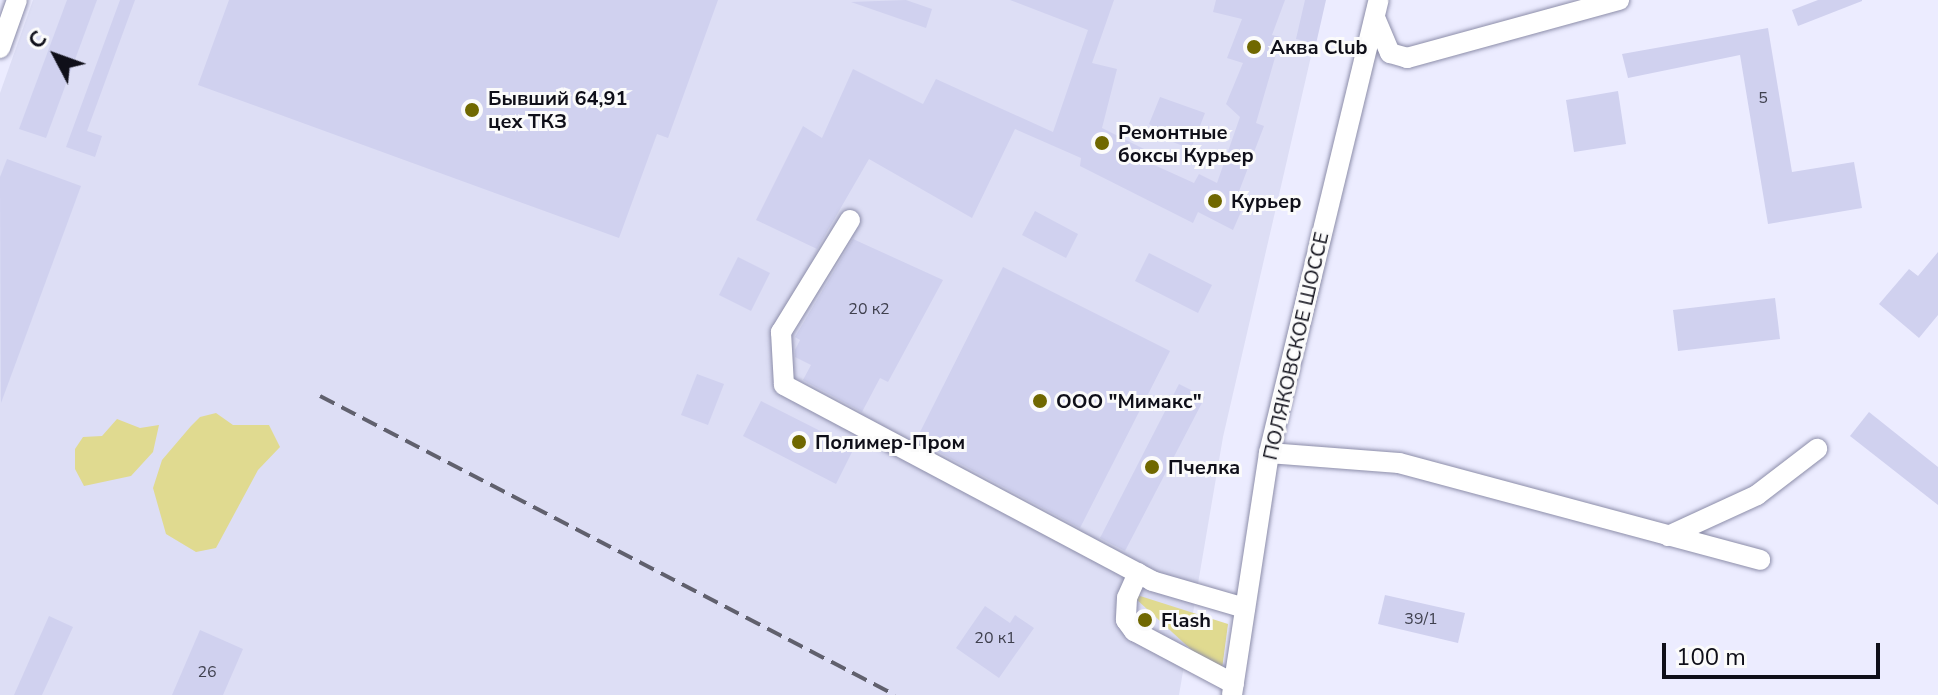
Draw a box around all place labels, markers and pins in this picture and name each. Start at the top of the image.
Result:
place label: Аква Club [1270,35,1368,59]
marker: Аква Club [1245,38,1263,56]
place label: Бывший 64,91 цех ТКЗ [488,86,627,133]
marker: Бывший 64,91 цех ТКЗ [463,101,481,119]
place label: Ремонтные боксы Курьер [1118,120,1254,167]
marker: Ремонтные боксы Курьер [1093,134,1111,152]
place label: Курьер [1231,189,1301,213]
marker: Курьер [1206,192,1224,210]
place label: ООО "Мимакс" [1056,389,1202,413]
marker: ООО "Мимакс" [1031,392,1049,410]
place label: Полимер-Пром [815,430,965,454]
marker: Полимер-Пром [790,433,808,451]
place label: Пчелка [1168,455,1240,479]
marker: Пчелка [1143,458,1161,476]
place label: Flash [1161,608,1211,632]
marker: Flash [1136,611,1154,629]

